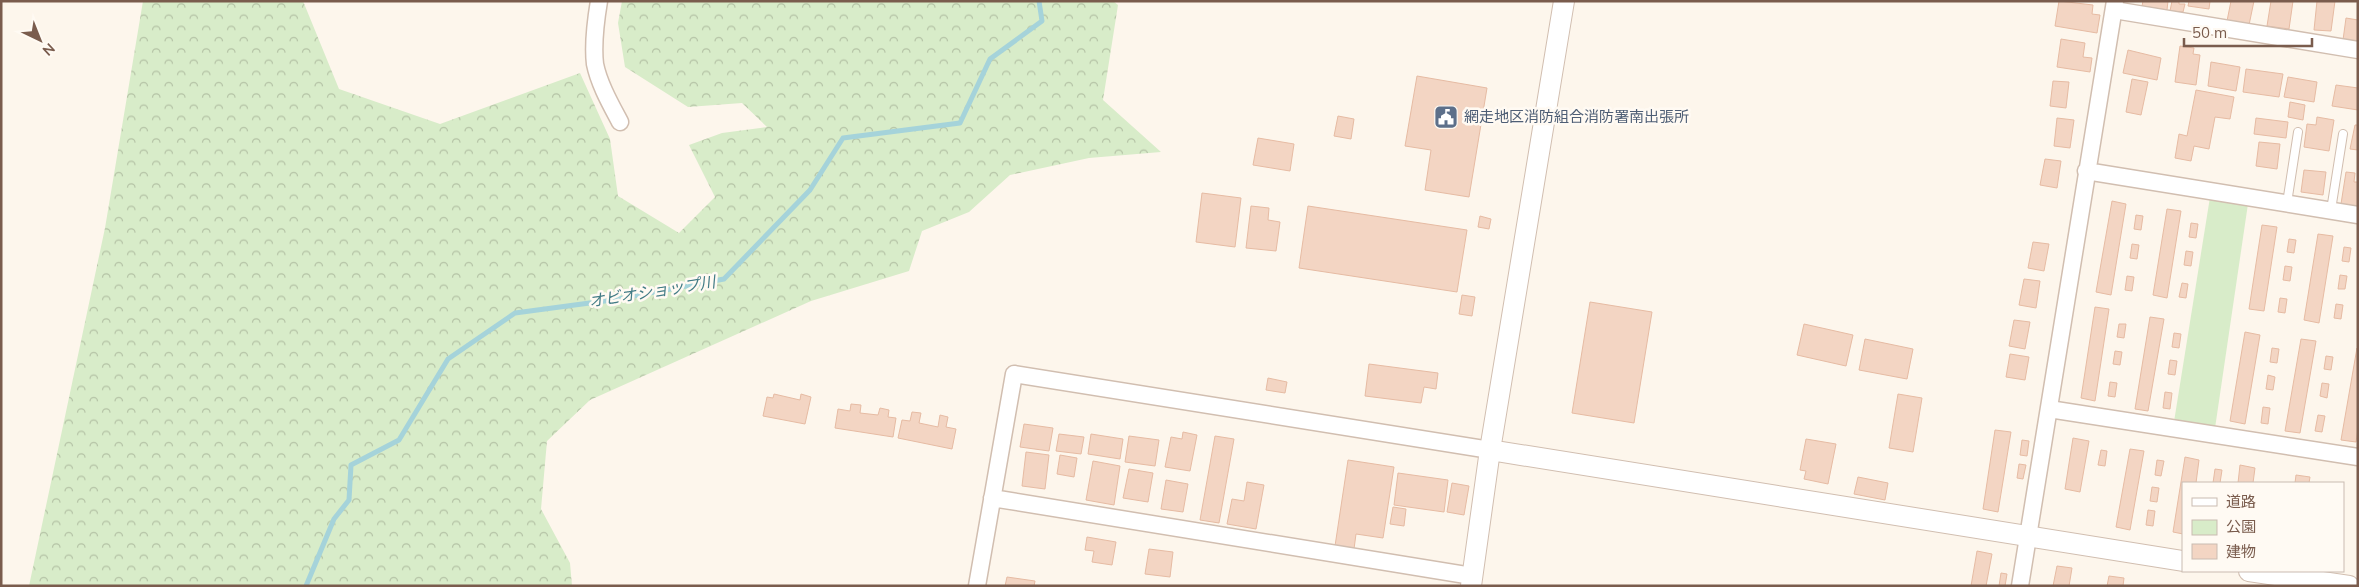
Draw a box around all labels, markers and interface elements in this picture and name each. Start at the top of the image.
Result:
north arrow [15,15,65,65]
scale bar [2184,15,2312,47]
text: 50 m [2192,23,2227,42]
text: N [39,39,59,60]
public building icon: 網走地区消防組合消防署南出張所 [1433,104,1459,130]
place label: 網走地区消防組合消防署南出張所 [1464,107,1689,126]
water label: オビオショップ川 [587,271,719,311]
legend [2182,482,2344,572]
text: 道路 [2226,492,2256,511]
text: 公園 [2226,517,2256,536]
text: 建物 [2226,542,2256,561]

